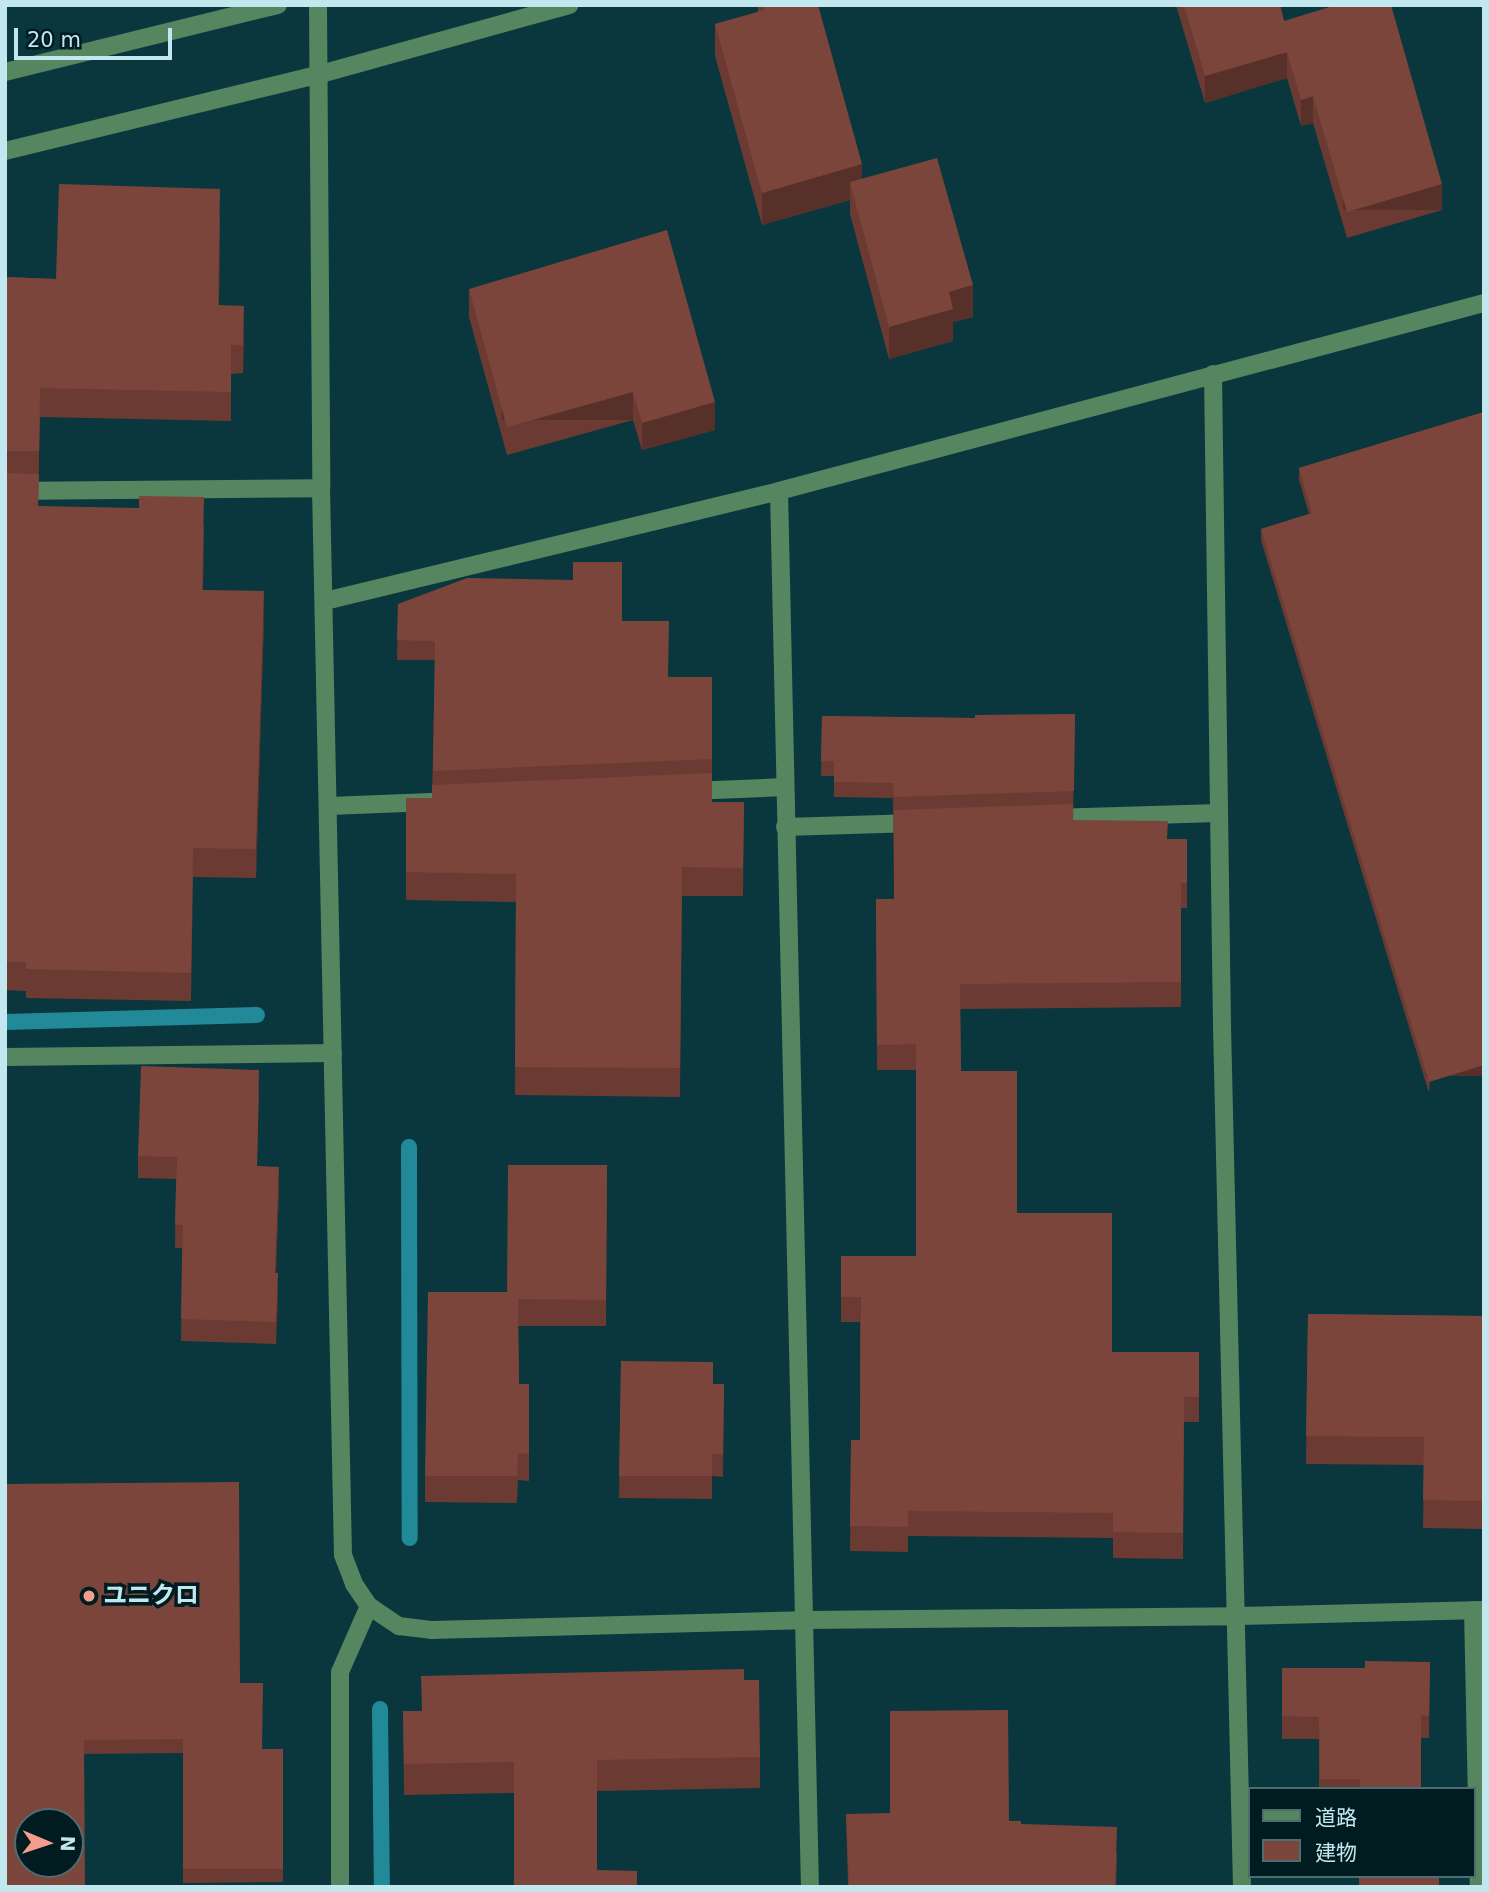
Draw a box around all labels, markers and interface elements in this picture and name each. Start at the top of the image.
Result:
scale bar [18,14,175,58]
text: 20 m [27,28,81,52]
place label: ユニクロ [103,1582,199,1610]
marker: ユニクロ [81,1588,97,1604]
legend [1248,1787,1475,1878]
text: 道路 [1315,1806,1357,1830]
north arrow [14,1808,84,1878]
text: N [57,1835,79,1852]
text: 建物 [1315,1841,1357,1865]

